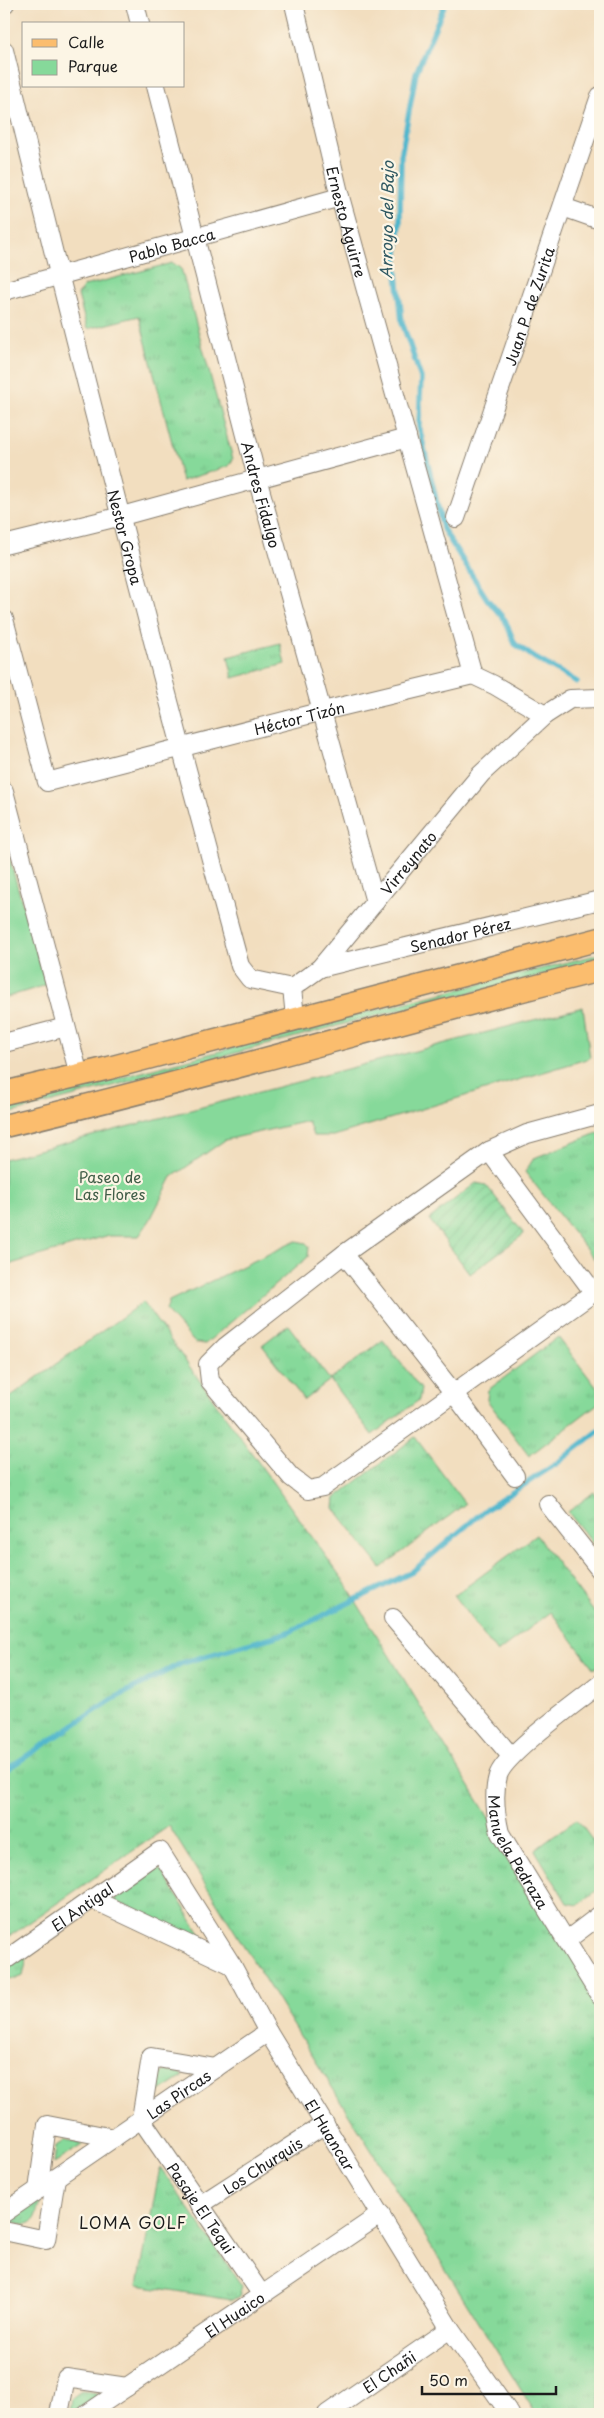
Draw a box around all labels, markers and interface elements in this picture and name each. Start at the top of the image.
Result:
legend [22,22,185,88]
text: Calle [68,30,105,53]
text: Parque [68,54,118,77]
water label: Arroyo del Bajo [373,160,399,279]
street label: Ernesto Aguirre [321,164,373,280]
street label: Pablo Bacca [126,221,218,267]
street label: Juan P. de Zurita [497,243,559,369]
street label: Andres Fidalgo [236,439,287,550]
street label: Nestor Gropa [103,487,150,588]
street label: Héctor Tizón [251,695,347,740]
street label: Virreynato [374,825,441,899]
street label: Senador Pérez [407,911,513,957]
park label: Paseo de Las Flores [75,1165,145,1205]
street label: Manuela Pedraza [484,1794,555,1913]
street label: El Antigal [46,1876,118,1936]
street label: Las Pircas [141,2063,215,2124]
street label: El Huancar [300,2094,362,2175]
street label: Los Churquis [218,2130,307,2199]
street label: Pasaje El Tequi [162,2157,241,2257]
district label: LOMA GOLF [79,2210,187,2234]
street label: El Huaico [200,2285,269,2343]
street label: El Chañi [357,2345,420,2398]
scale bar [422,2363,555,2395]
text: 50 m [429,2368,468,2391]

